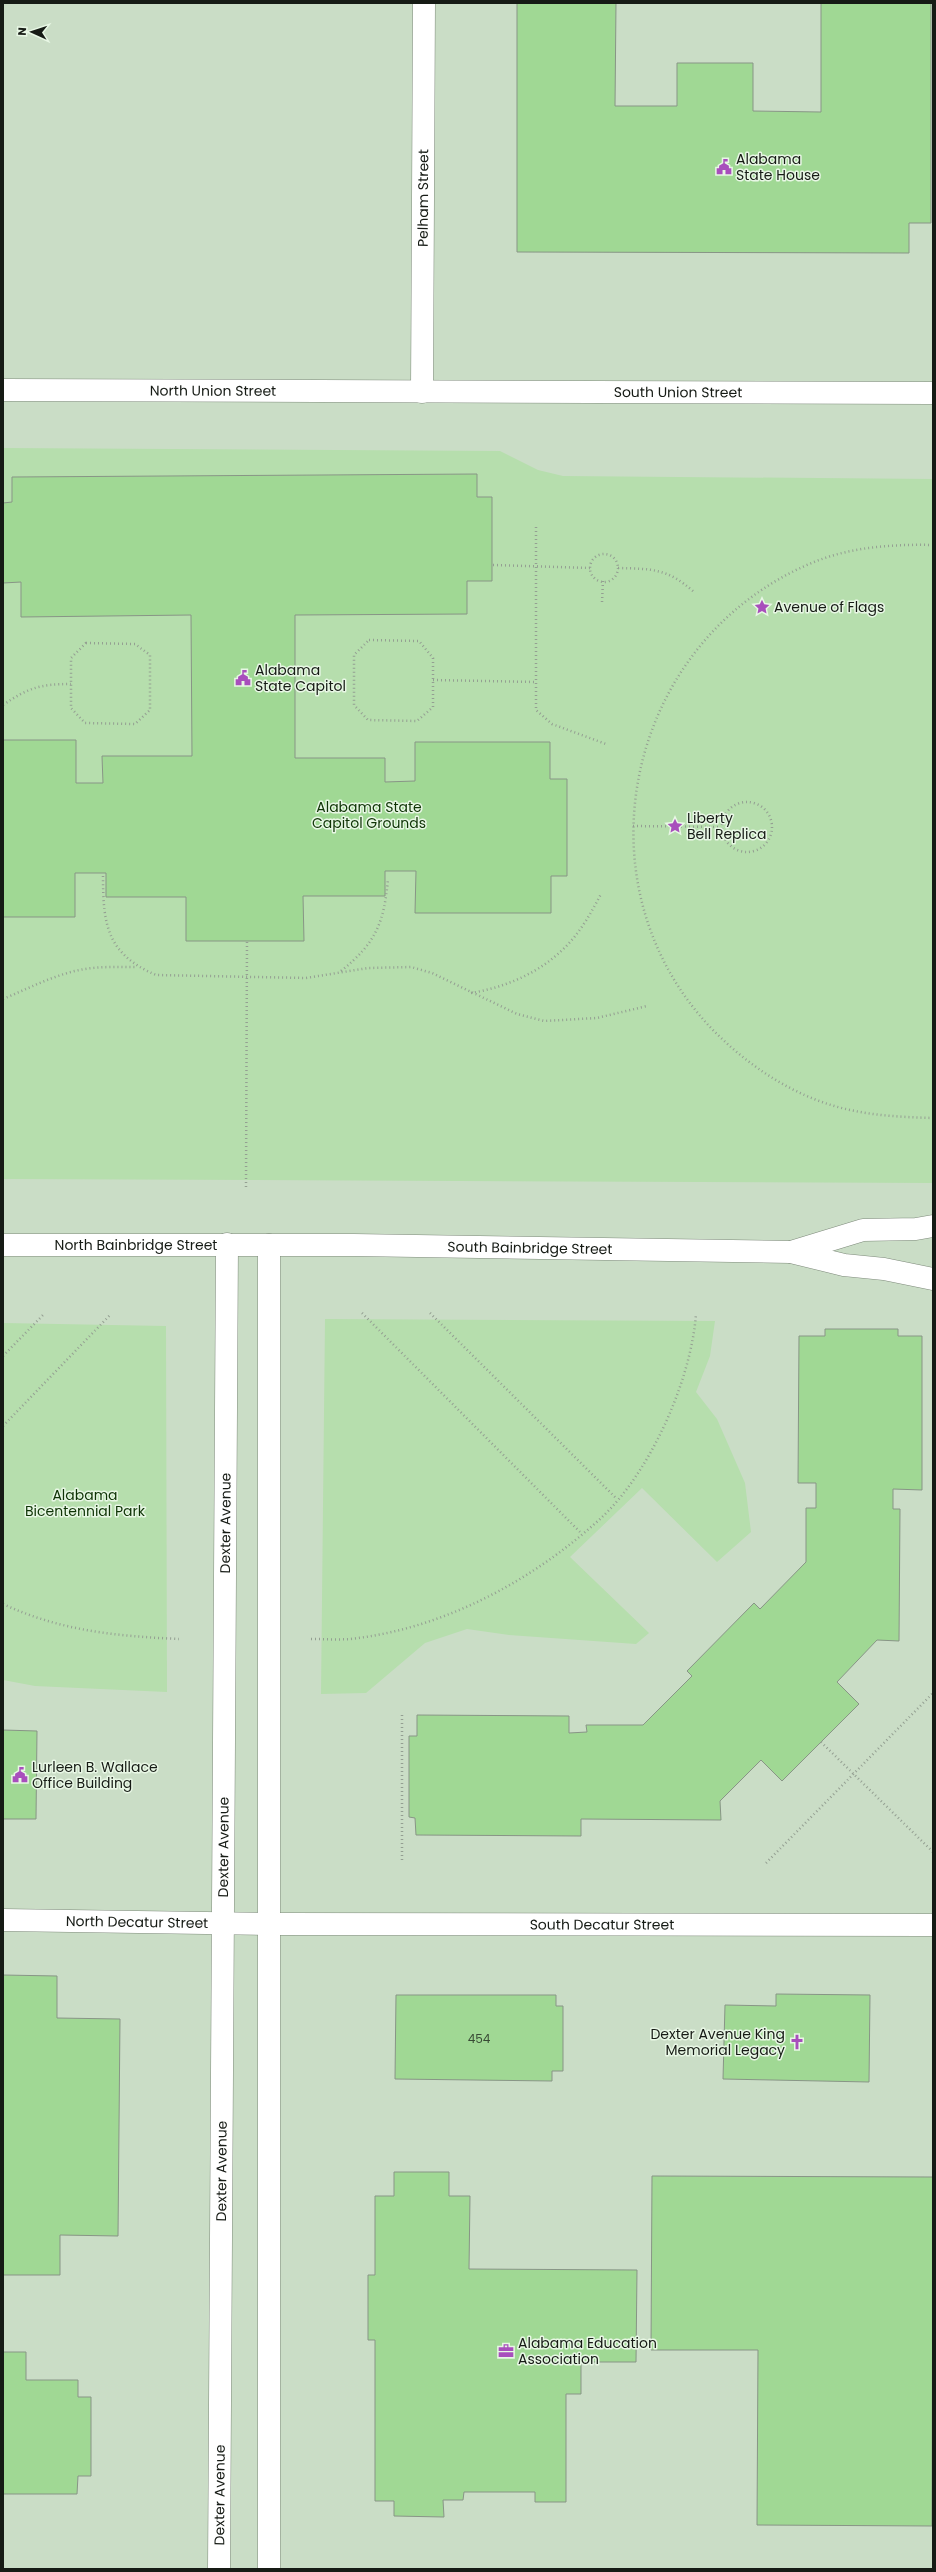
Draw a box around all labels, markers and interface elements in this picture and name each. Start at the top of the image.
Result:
north arrow [12,12,52,52]
text: N [14,27,30,36]
street label: Pelham Street [413,149,433,247]
place label: Alabama State House [736,149,820,185]
public building icon: Alabama State House [715,158,733,176]
street label: North Union Street [150,380,276,401]
street label: South Union Street [614,382,742,402]
place label: Avenue of Flags [774,597,884,617]
place icon: Avenue of Flags [753,598,771,616]
place label: Alabama State Capitol [255,660,346,696]
public building icon: Alabama State Capitol [234,669,252,687]
park label: Alabama State Capitol Grounds [312,797,426,833]
place label: Liberty Bell Replica [687,808,766,844]
place icon: Liberty Bell Replica [666,817,684,835]
street label: North Bainbridge Street [55,1235,217,1255]
street label: South Bainbridge Street [447,1236,613,1259]
street label: Dexter Avenue [215,1472,236,1573]
park label: Alabama Bicentennial Park [25,1485,146,1521]
place label: Lurleen B. Wallace Office Building [32,1757,158,1793]
public building icon: Lurleen B. Wallace Office Building [11,1766,29,1784]
street label: Dexter Avenue [213,1796,234,1897]
street label: North Decatur Street [66,1911,208,1933]
street label: South Decatur Street [530,1914,674,1935]
place label: Dexter Avenue King Memorial Legacy [650,2024,785,2060]
house number: 454 [468,2030,491,2047]
church icon: Dexter Avenue King Memorial Legacy [788,2033,806,2051]
street label: Dexter Avenue [211,2120,232,2221]
place label: Alabama Education Association [518,2333,657,2369]
office icon: Alabama Education Association [497,2342,515,2360]
street label: Dexter Avenue [209,2444,230,2545]

